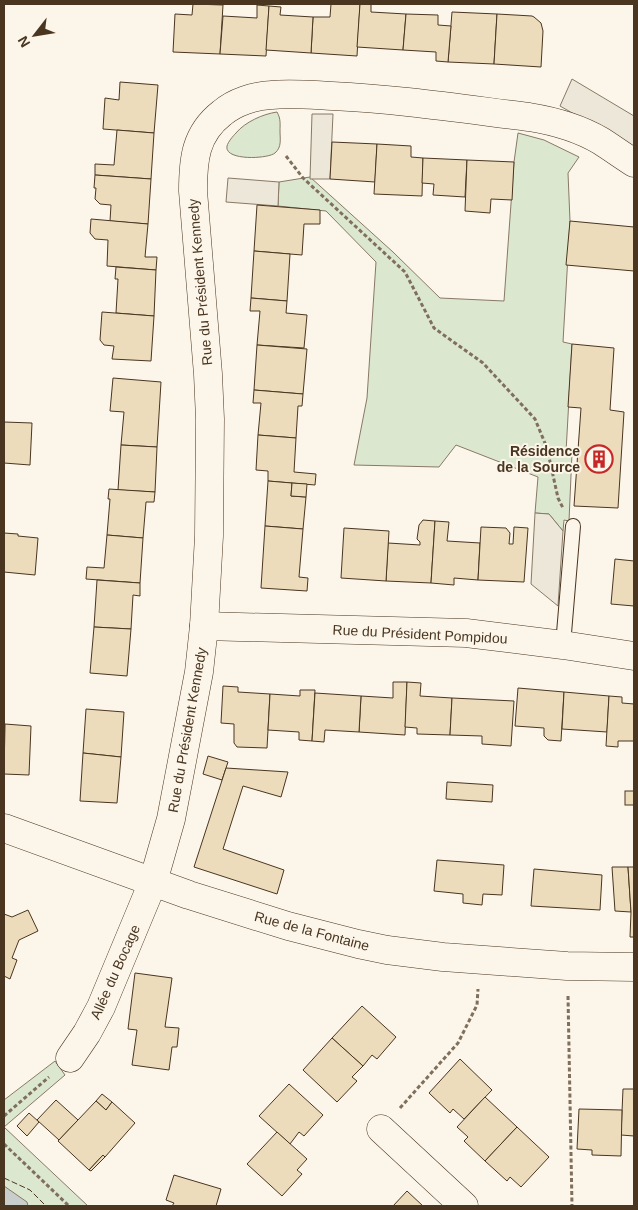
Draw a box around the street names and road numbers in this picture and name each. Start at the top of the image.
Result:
street label: Rue du Président Kennedy [185,198,215,366]
street label: Rue du Président Pompidou [332,621,508,647]
street label: Rue du Président Kennedy [165,646,209,814]
street label: Rue de la Fontaine [253,908,371,954]
street label: Allée du Bocage [87,922,143,1022]

